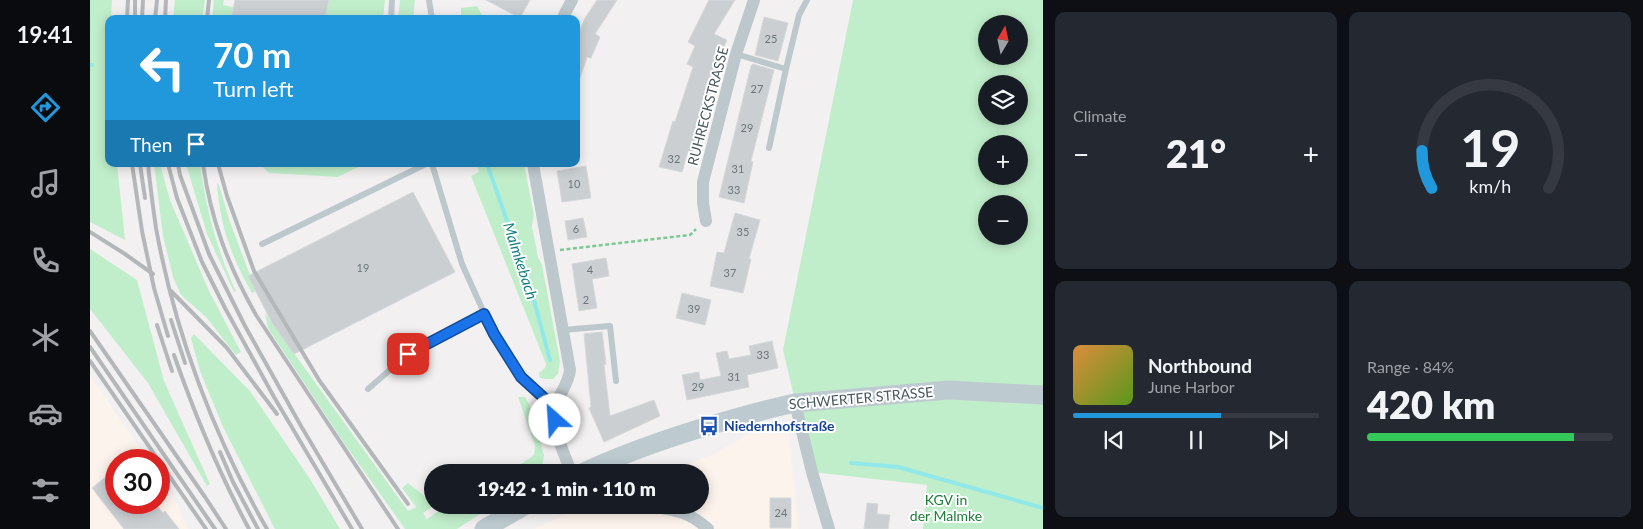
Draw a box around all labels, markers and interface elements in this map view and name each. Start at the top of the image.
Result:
north arrow [978,15,1028,65]
map controls [978,15,1028,245]
text: 19:41 [17,21,73,48]
house number: 25 [765,32,777,45]
text: 70 m [213,33,291,75]
icon: left [130,35,195,100]
street label: RUHRECKSTRASSE [683,45,732,167]
text: Turn left [213,75,294,102]
button: layers [978,75,1028,125]
house number: 27 [751,82,763,95]
icon: directions [28,90,63,125]
text: Climate [1073,106,1126,125]
text: 19 [1460,116,1520,178]
house number: 29 [741,121,753,134]
icon: arrive [182,130,210,158]
text: 21° [1166,130,1226,176]
text: Then [130,133,172,156]
button: + [978,135,1028,185]
text: − [1073,137,1089,171]
text: + [1303,137,1319,171]
house number: 32 [668,152,680,165]
house number: 31 [732,162,744,175]
icon: music [28,166,63,201]
text: km/h [1469,175,1511,197]
house number: 10 [568,177,581,190]
house number: 33 [728,183,740,196]
button: − [978,195,1028,245]
water label: Malmkebach [500,220,542,301]
house number: 6 [573,222,579,235]
house number: 35 [737,225,749,238]
icon: phone [28,243,63,278]
house number: 19 [357,261,369,274]
house number: 4 [587,263,594,276]
house number: 37 [724,266,736,279]
house number: 2 [583,293,589,306]
house number: 39 [688,302,700,315]
icon: climate [28,320,63,355]
pin [387,333,429,375]
icon: arrive [394,340,422,368]
house number: 33 [757,348,769,361]
text: Northbound [1148,354,1252,377]
text: Range · 84% [1367,357,1454,376]
house number: 31 [728,370,740,383]
text: June Harbor [1148,377,1235,396]
house number: 29 [692,380,704,393]
text: 420 km [1367,381,1495,427]
street label: SCHWERTER STRASSE [788,383,934,412]
position arrow [528,393,580,445]
icon: car [28,396,63,431]
bus stop icon: Niedernhofstraße [698,415,720,437]
place label: Niedernhofstraße [724,417,835,434]
icon: previous [1100,426,1128,454]
icon: pause [1182,426,1210,454]
icon: next [1264,426,1292,454]
speed limit sign: 30 [105,449,170,514]
icon: filters [28,473,63,508]
text: 19:42 · 1 min · 110 m [477,477,656,500]
park label: KGV in der Malmke [910,491,982,524]
house number: 24 [775,506,788,519]

